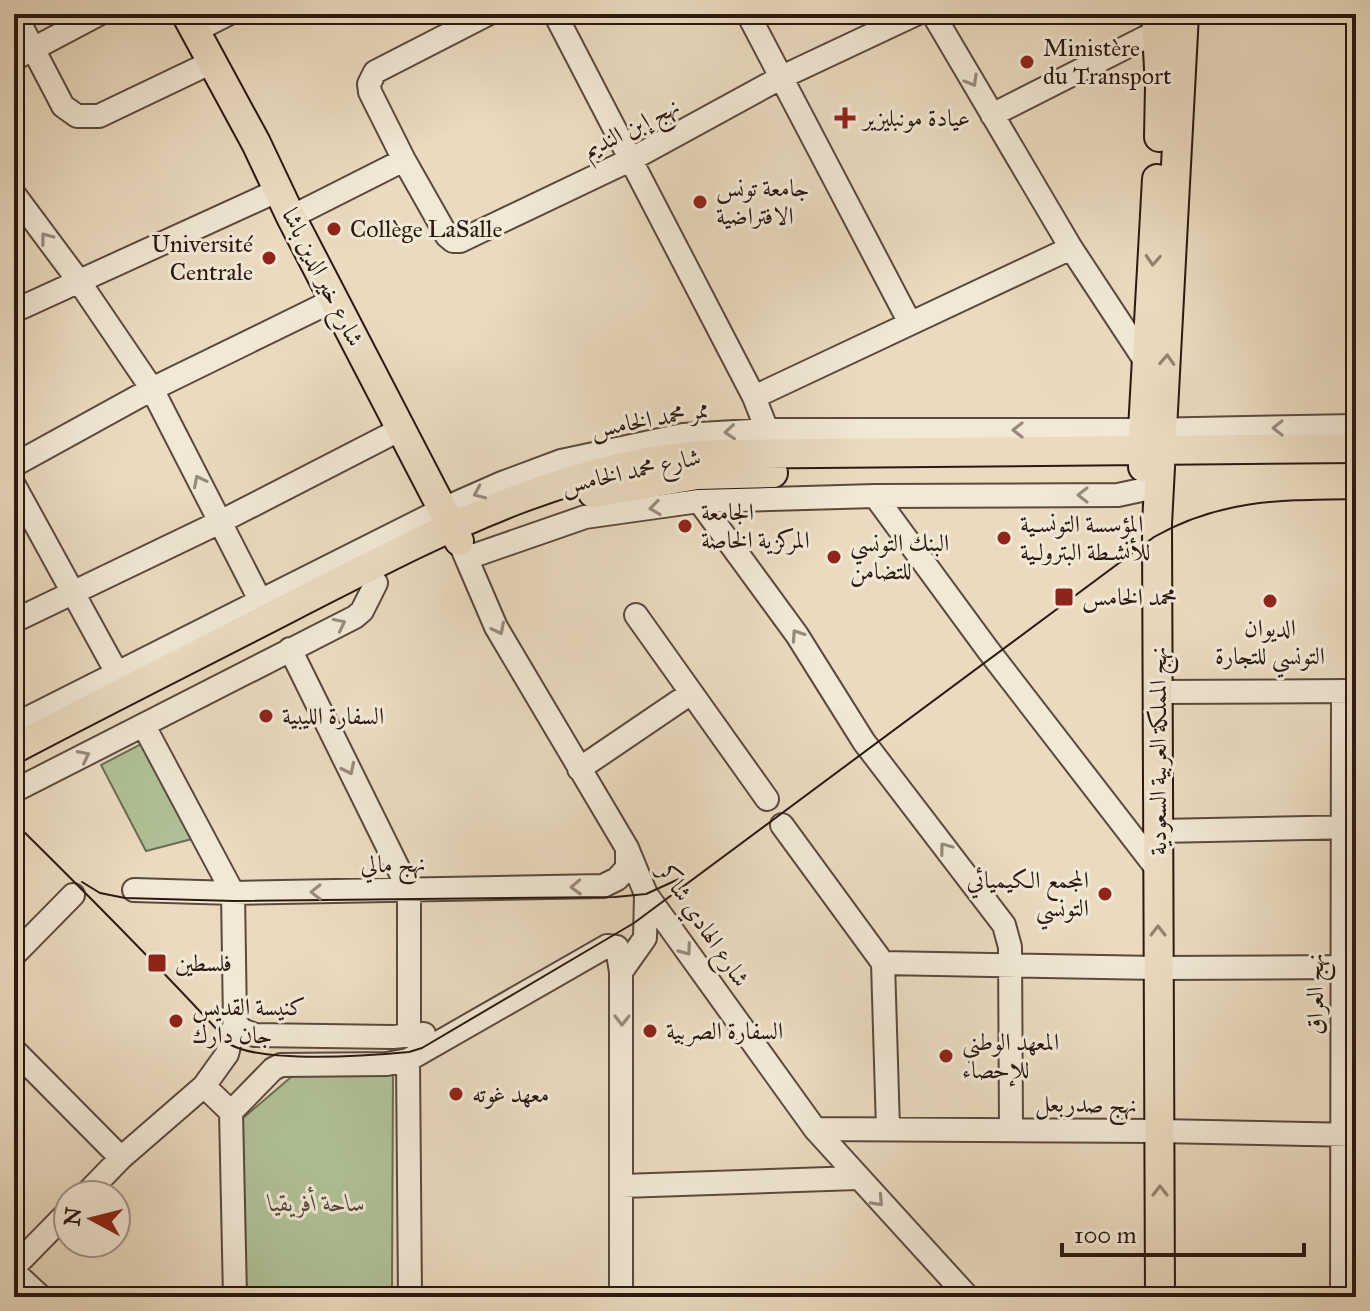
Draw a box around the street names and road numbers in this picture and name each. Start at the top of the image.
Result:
street label: نهج إبن النديم [578,91,687,170]
street label: شارع خير الدين باشا [271,203,371,354]
street label: ممر محمد الخامس [589,394,712,445]
street label: شارع محمد الخامس [558,442,705,505]
street label: نهج المملكة العربية السعودية [1143,647,1179,855]
street label: نهج مالي [360,848,426,886]
street label: شارع الهادي شاكر [646,855,756,995]
street label: نهج العراق [1300,953,1336,1035]
street label: نهج صدربعل [1035,1088,1137,1126]

